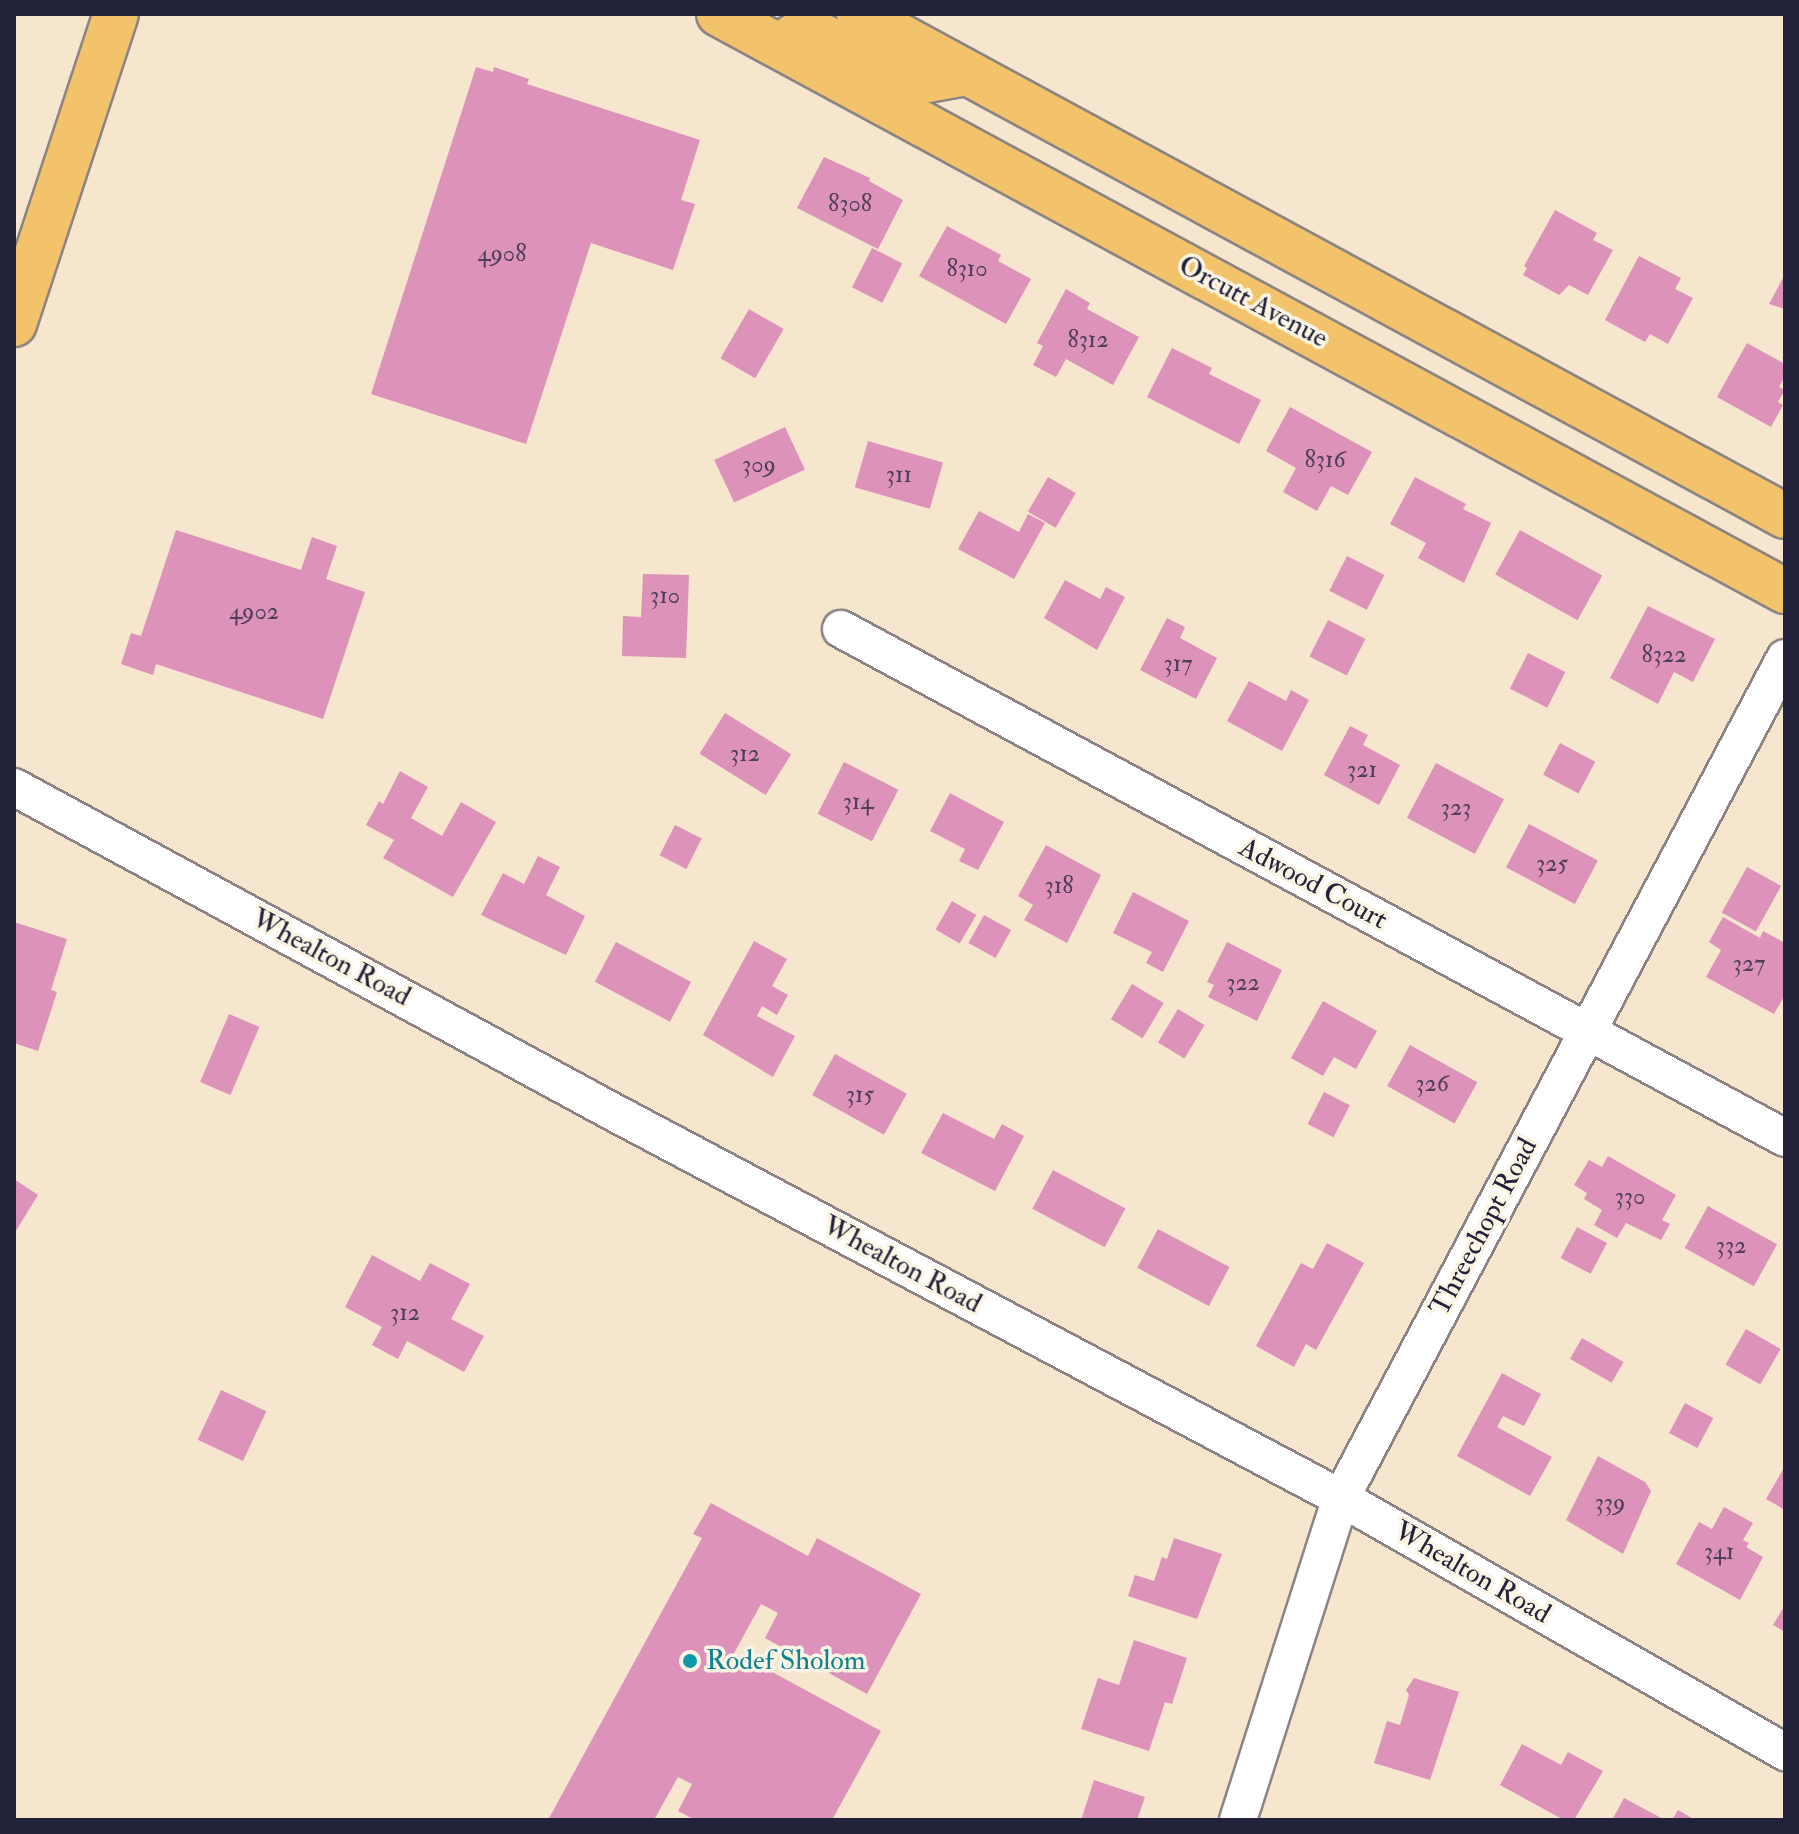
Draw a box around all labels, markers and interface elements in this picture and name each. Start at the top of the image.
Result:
house number: 8308 [828,190,872,218]
house number: 4908 [478,240,526,268]
street label: Orcutt Avenue [1173,249,1333,355]
house number: 8310 [946,255,988,283]
house number: 8312 [1067,326,1109,354]
house number: 8316 [1304,446,1346,474]
house number: 309 [742,451,776,479]
house number: 311 [886,461,912,489]
house number: 310 [650,582,680,610]
house number: 4902 [229,598,279,626]
house number: 8322 [1642,641,1686,669]
house number: 317 [1164,650,1192,678]
house number: 312 [730,740,760,768]
house number: 321 [1347,756,1377,784]
house number: 314 [843,788,873,816]
house number: 323 [1441,794,1471,822]
street label: Adwood Court [1233,831,1393,937]
house number: 325 [1536,850,1568,878]
house number: 318 [1044,872,1074,900]
street label: Whealton Road [246,902,416,1014]
house number: 327 [1733,950,1765,978]
house number: 322 [1226,969,1260,997]
house number: 326 [1415,1070,1449,1098]
house number: 315 [846,1081,874,1109]
street label: Threechopt Road [1423,1132,1545,1322]
house number: 330 [1615,1183,1645,1211]
street label: Whealton Road [817,1209,987,1321]
house number: 332 [1716,1232,1746,1260]
house number: 312 [390,1299,420,1327]
house number: 339 [1595,1489,1625,1517]
street label: Whealton Road [1388,1515,1556,1631]
house number: 341 [1704,1538,1734,1566]
place label: Rodef Sholom [706,1644,866,1678]
marker: Rodef Sholom [681,1652,699,1670]

